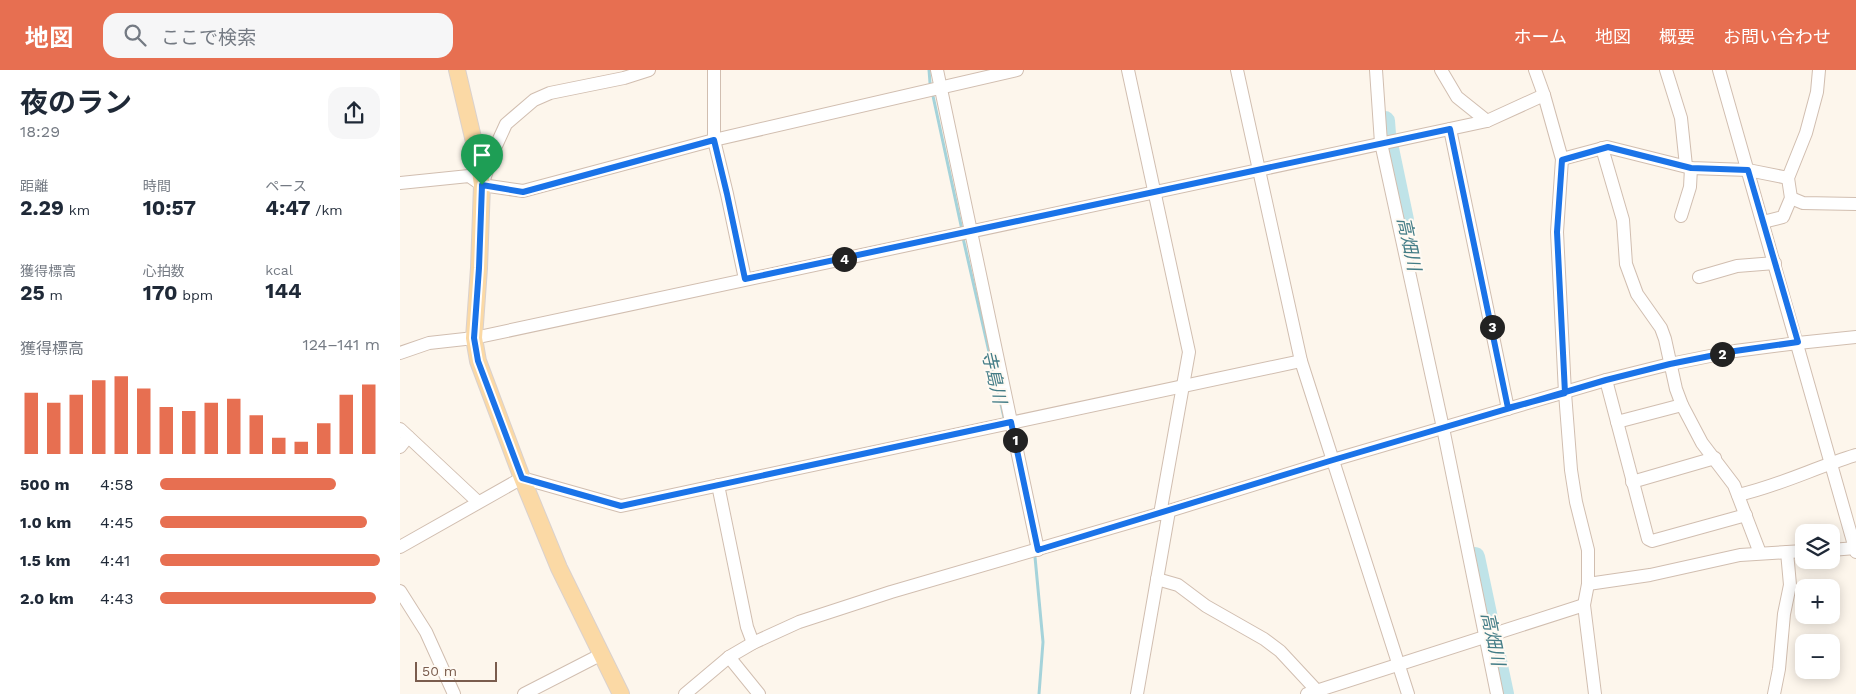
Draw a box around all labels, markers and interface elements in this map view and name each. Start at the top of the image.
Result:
search box [103,13,453,58]
icon: search [121,21,149,49]
text: 地図 [25,24,73,52]
text: ここで検索 [161,26,256,49]
text: ホーム [1514,26,1567,47]
text: 地図 [1595,26,1631,47]
text: 概要 [1659,26,1695,47]
text: お問い合わせ [1723,26,1831,47]
text: 夜のラン [20,86,132,119]
button: share [328,87,380,139]
text: 18:29 [20,122,60,141]
pin [461,134,503,185]
icon: arrive [468,141,496,169]
text: 距離 [20,178,48,194]
text: 時間 [143,178,171,194]
text: ペース [265,178,307,194]
text: 2.29 [20,195,64,220]
text: 10:57 [143,195,196,220]
text: 4:47 [265,195,311,220]
text: km [64,202,90,218]
text: /km [311,202,343,218]
water label: 高畑川 [1394,215,1426,274]
pin: 4 [832,246,856,272]
text: 4 [840,251,849,267]
text: kcal [265,262,293,278]
text: 獲得標高 [20,263,76,279]
text: 心拍数 [143,263,185,279]
text: 144 [265,278,302,303]
text: 25 [20,280,45,305]
text: 170 [143,280,177,305]
text: m [45,287,63,303]
text: bpm [177,287,213,303]
pin: 3 [1480,314,1504,340]
text: 3 [1488,319,1497,335]
text: 124–141 m [302,335,380,354]
text: 獲得標高 [20,339,84,358]
pin: 2 [1710,342,1734,366]
text: 2 [1718,346,1727,362]
water label: 寺島川 [978,348,1011,408]
pin: 1 [1002,428,1028,452]
text: 1 [1012,432,1019,448]
text: 500 m [20,475,70,494]
text: 4:58 [100,475,134,494]
text: 1.0 km [20,513,71,532]
text: 4:45 [100,513,134,532]
map controls [1795,524,1840,679]
button: layers [1795,524,1840,569]
text: 1.5 km [20,551,70,570]
text: 4:41 [100,551,130,570]
button: + [1795,579,1840,624]
text: 2.0 km [20,589,74,608]
text: 4:43 [100,589,134,608]
water label: 高畑川 [1478,610,1510,669]
button: − [1795,634,1840,679]
scale bar [415,659,498,682]
text: 50 m [422,663,457,679]

